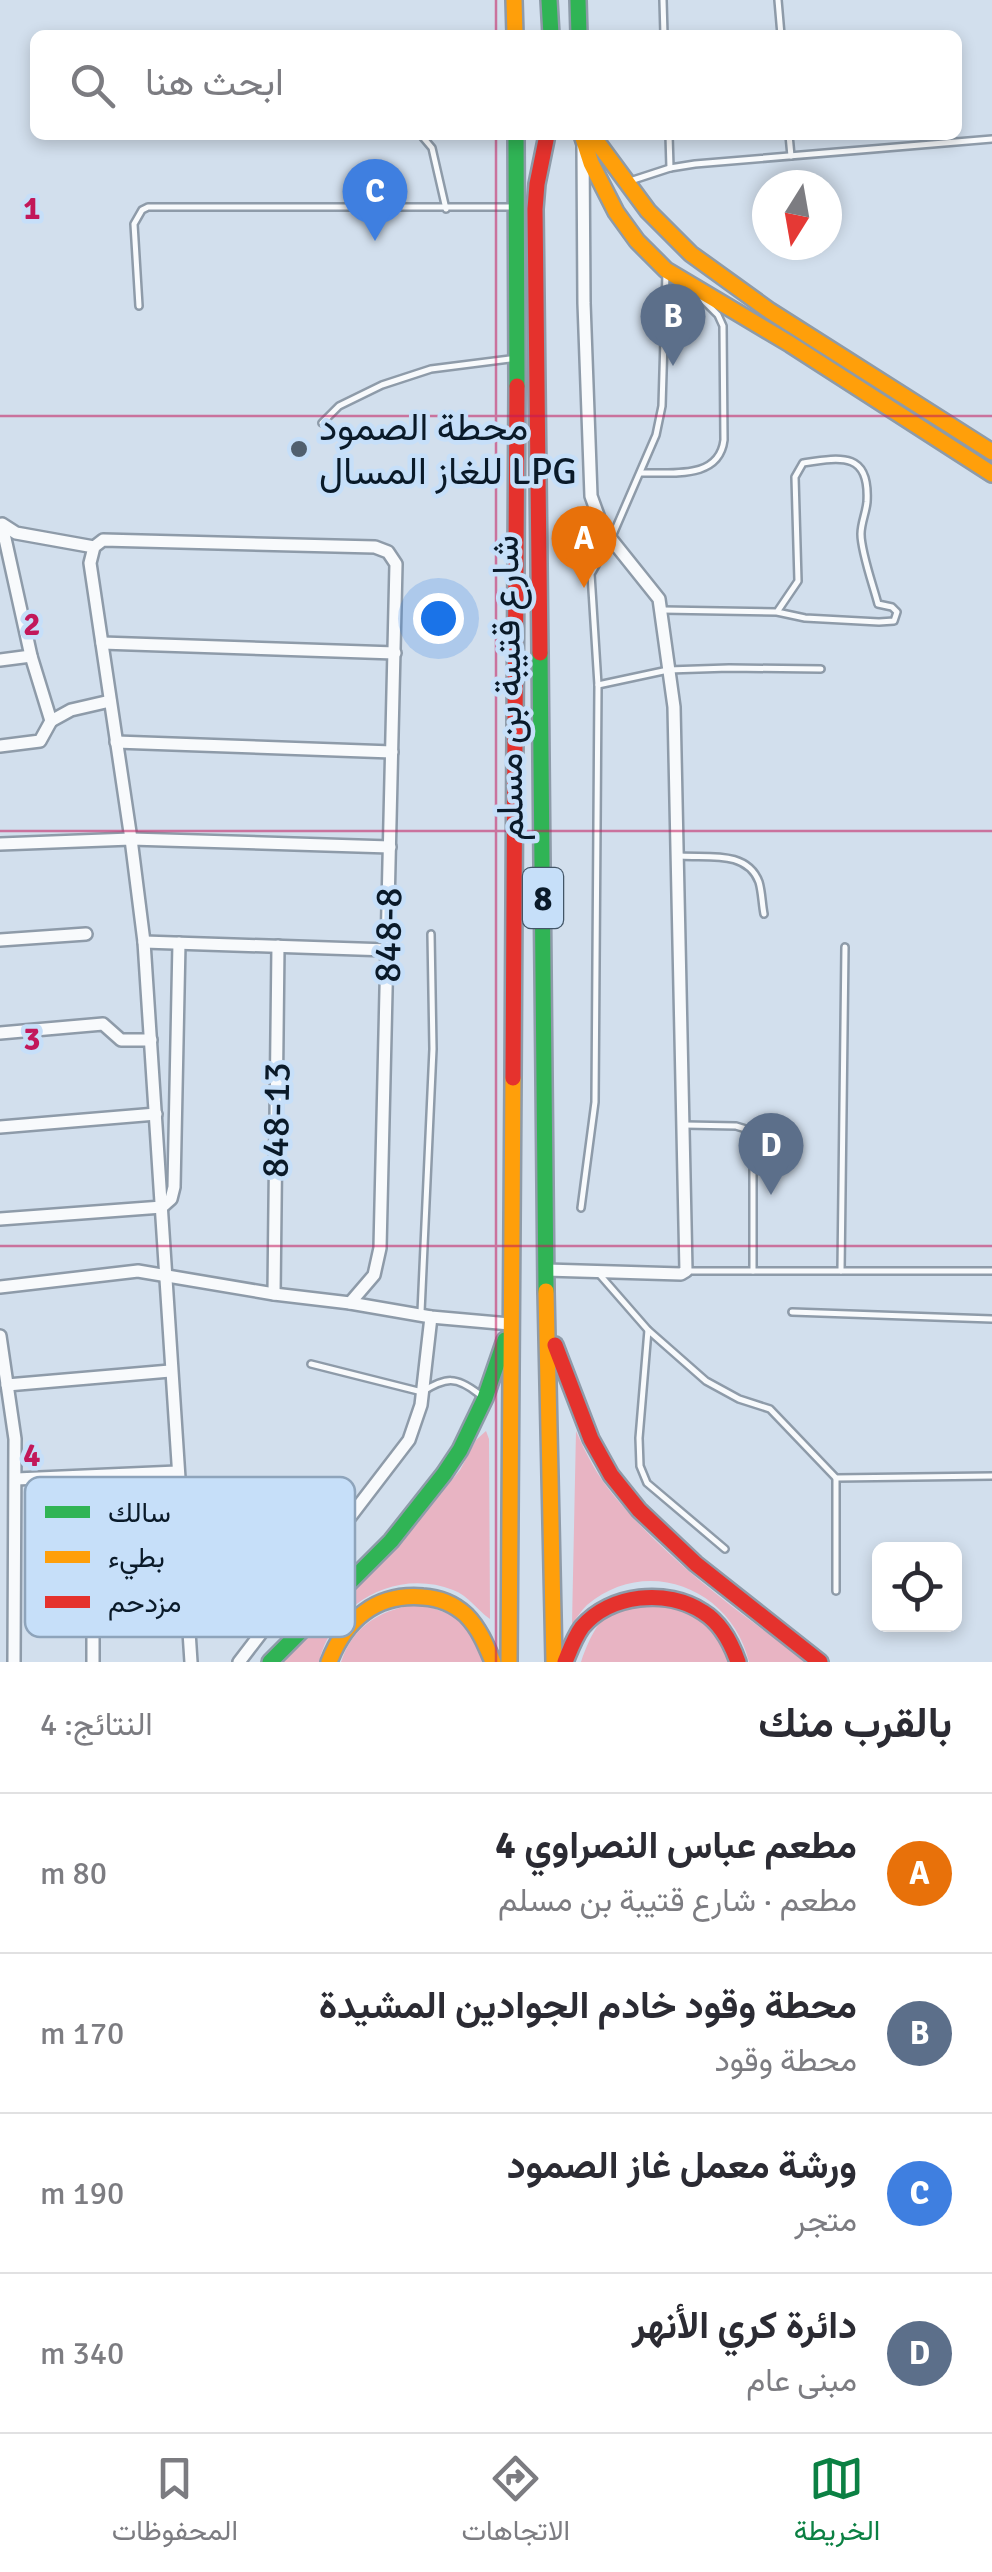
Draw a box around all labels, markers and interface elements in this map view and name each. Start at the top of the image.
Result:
search box [30,30,962,140]
icon: search [65,58,120,113]
text: ابحث هنا [145,59,284,106]
pin: C [342,158,408,241]
north arrow [752,170,842,260]
text: 1 [23,189,41,228]
pin: B [640,284,706,366]
place label: محطة الصمود للغاز المسال LPG [319,404,577,495]
marker: محطة الصمود للغاز المسال LPG [288,438,310,460]
pin: A [552,506,616,588]
street label: شارع قتيبة بن مسلم [482,534,536,842]
your location [413,593,464,644]
text: 2 [23,605,41,644]
road number: 8 [523,868,563,928]
street label: 848-8 [364,887,412,983]
text: 3 [23,1020,41,1059]
street label: 848-13 [251,1062,301,1178]
pin: D [738,1112,804,1195]
text: 4 [23,1436,41,1475]
legend [25,1477,355,1637]
text: سالك [108,1496,171,1530]
text: بطيء [108,1541,165,1580]
map controls [872,1542,962,1632]
button: locate [872,1542,962,1632]
text: مزدحم [108,1586,181,1621]
text: بالقرب منك [758,1698,952,1749]
text: النتائج: 4 [40,1705,153,1744]
text: مطعم عباس النصراوي 4 [495,1822,857,1869]
text: 80 m [40,1854,107,1893]
text: A [909,1854,930,1893]
text: مطعم · شارع قتيبة بن مسلم [498,1881,857,1920]
text: محطة وقود خادم الجوادين المشيدة [319,1982,857,2029]
text: 170 m [40,2014,124,2053]
text: B [910,2014,929,2053]
text: محطة وقود [715,2041,857,2080]
text: ورشة معمل غاز الصمود [507,2142,857,2189]
text: 190 m [40,2174,124,2213]
text: C [910,2174,929,2213]
text: متجر [794,2201,857,2240]
text: دائرة كري الأنهر [632,2302,857,2349]
text: 340 m [40,2334,124,2373]
text: D [909,2334,930,2373]
text: مبنى عام [746,2361,857,2400]
tab: المحفوظات [112,2451,238,2555]
tab: الاتجاهات [461,2451,570,2555]
tab: الخريطة [794,2451,880,2555]

